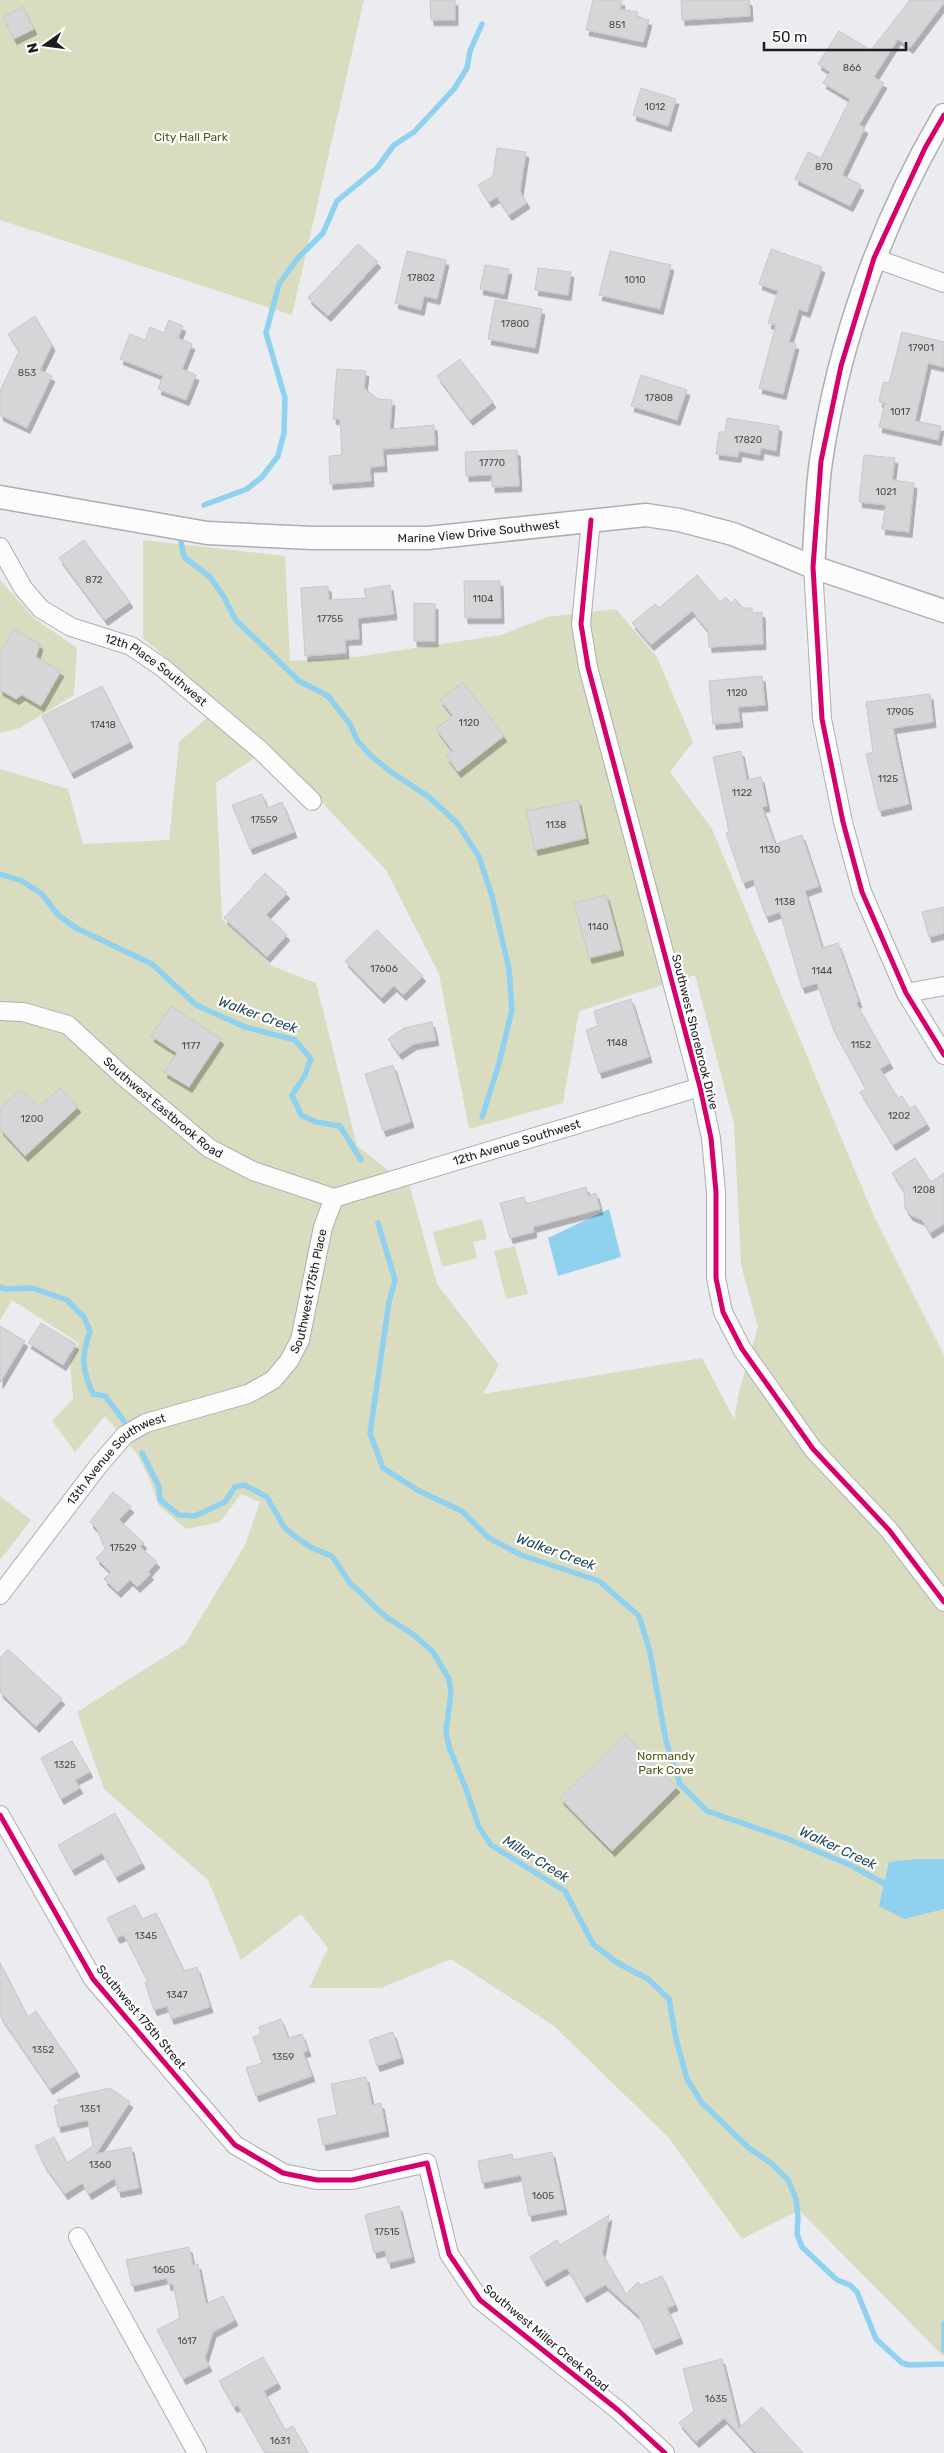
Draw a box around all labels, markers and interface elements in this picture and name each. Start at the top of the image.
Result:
house number: 851 [609,19,625,31]
north arrow [20,20,70,70]
scale bar [764,20,906,52]
text: 50 m [772,28,807,46]
text: N [23,41,42,55]
house number: 866 [843,62,861,74]
house number: 1012 [645,101,666,113]
park label: City Hall Park [154,130,229,144]
house number: 870 [815,161,833,173]
house number: 17802 [407,272,435,284]
house number: 1010 [624,274,646,286]
house number: 17800 [501,318,529,330]
house number: 17901 [908,342,934,354]
house number: 853 [18,367,36,379]
house number: 17808 [645,392,673,404]
house number: 1017 [890,406,910,418]
house number: 17820 [734,434,762,446]
house number: 17770 [479,457,505,469]
house number: 1021 [876,486,896,498]
street label: Marine View Drive Southwest [398,517,560,545]
house number: 872 [85,574,103,586]
house number: 1104 [472,593,494,605]
house number: 17755 [317,613,343,625]
street label: 12th Place Southwest [103,631,210,709]
house number: 1120 [727,687,747,699]
house number: 17905 [886,706,914,718]
house number: 1120 [459,717,479,729]
house number: 17418 [90,719,116,731]
house number: 1125 [878,773,898,785]
house number: 1122 [732,787,752,799]
house number: 17559 [250,814,278,826]
house number: 1138 [546,819,566,831]
house number: 1130 [760,844,780,856]
house number: 1138 [775,896,795,908]
house number: 1140 [587,921,609,933]
street label: Southwest Shorebrook Drive [669,953,721,1111]
house number: 17606 [370,963,398,975]
house number: 1144 [812,965,832,977]
water label: Walker Creek [216,993,301,1038]
house number: 1148 [606,1037,628,1049]
house number: 1152 [851,1039,871,1051]
house number: 1177 [182,1040,200,1052]
street label: Southwest Eastbrook Road [100,1054,225,1161]
house number: 1202 [888,1110,910,1122]
house number: 1200 [21,1113,43,1125]
street label: 12th Avenue Southwest [451,1117,582,1168]
house number: 1208 [913,1184,935,1196]
street label: Southwest 175th Place [287,1227,329,1356]
street label: 13th Avenue Southwest [64,1411,167,1508]
water label: Walker Creek [514,1530,599,1575]
house number: 17529 [109,1542,137,1554]
park label: Normandy Park Cove [637,1749,695,1777]
house number: 1325 [54,1759,76,1771]
water label: Walker Creek [797,1823,880,1874]
water label: Miller Creek [500,1832,573,1887]
house number: 1345 [135,1930,157,1942]
street label: Southwest 175th Street [93,1962,189,2072]
house number: 1347 [166,1989,188,2001]
house number: 1352 [32,2044,54,2056]
house number: 1359 [272,2051,294,2063]
house number: 1351 [80,2103,100,2115]
house number: 1360 [89,2159,111,2171]
house number: 1605 [532,2190,554,2202]
house number: 17515 [374,2226,400,2238]
house number: 1605 [153,2264,175,2276]
street label: Southwest Miller Creek Road [481,2282,611,2394]
house number: 1617 [177,2335,197,2347]
house number: 1635 [705,2393,727,2405]
house number: 1631 [270,2435,290,2447]

